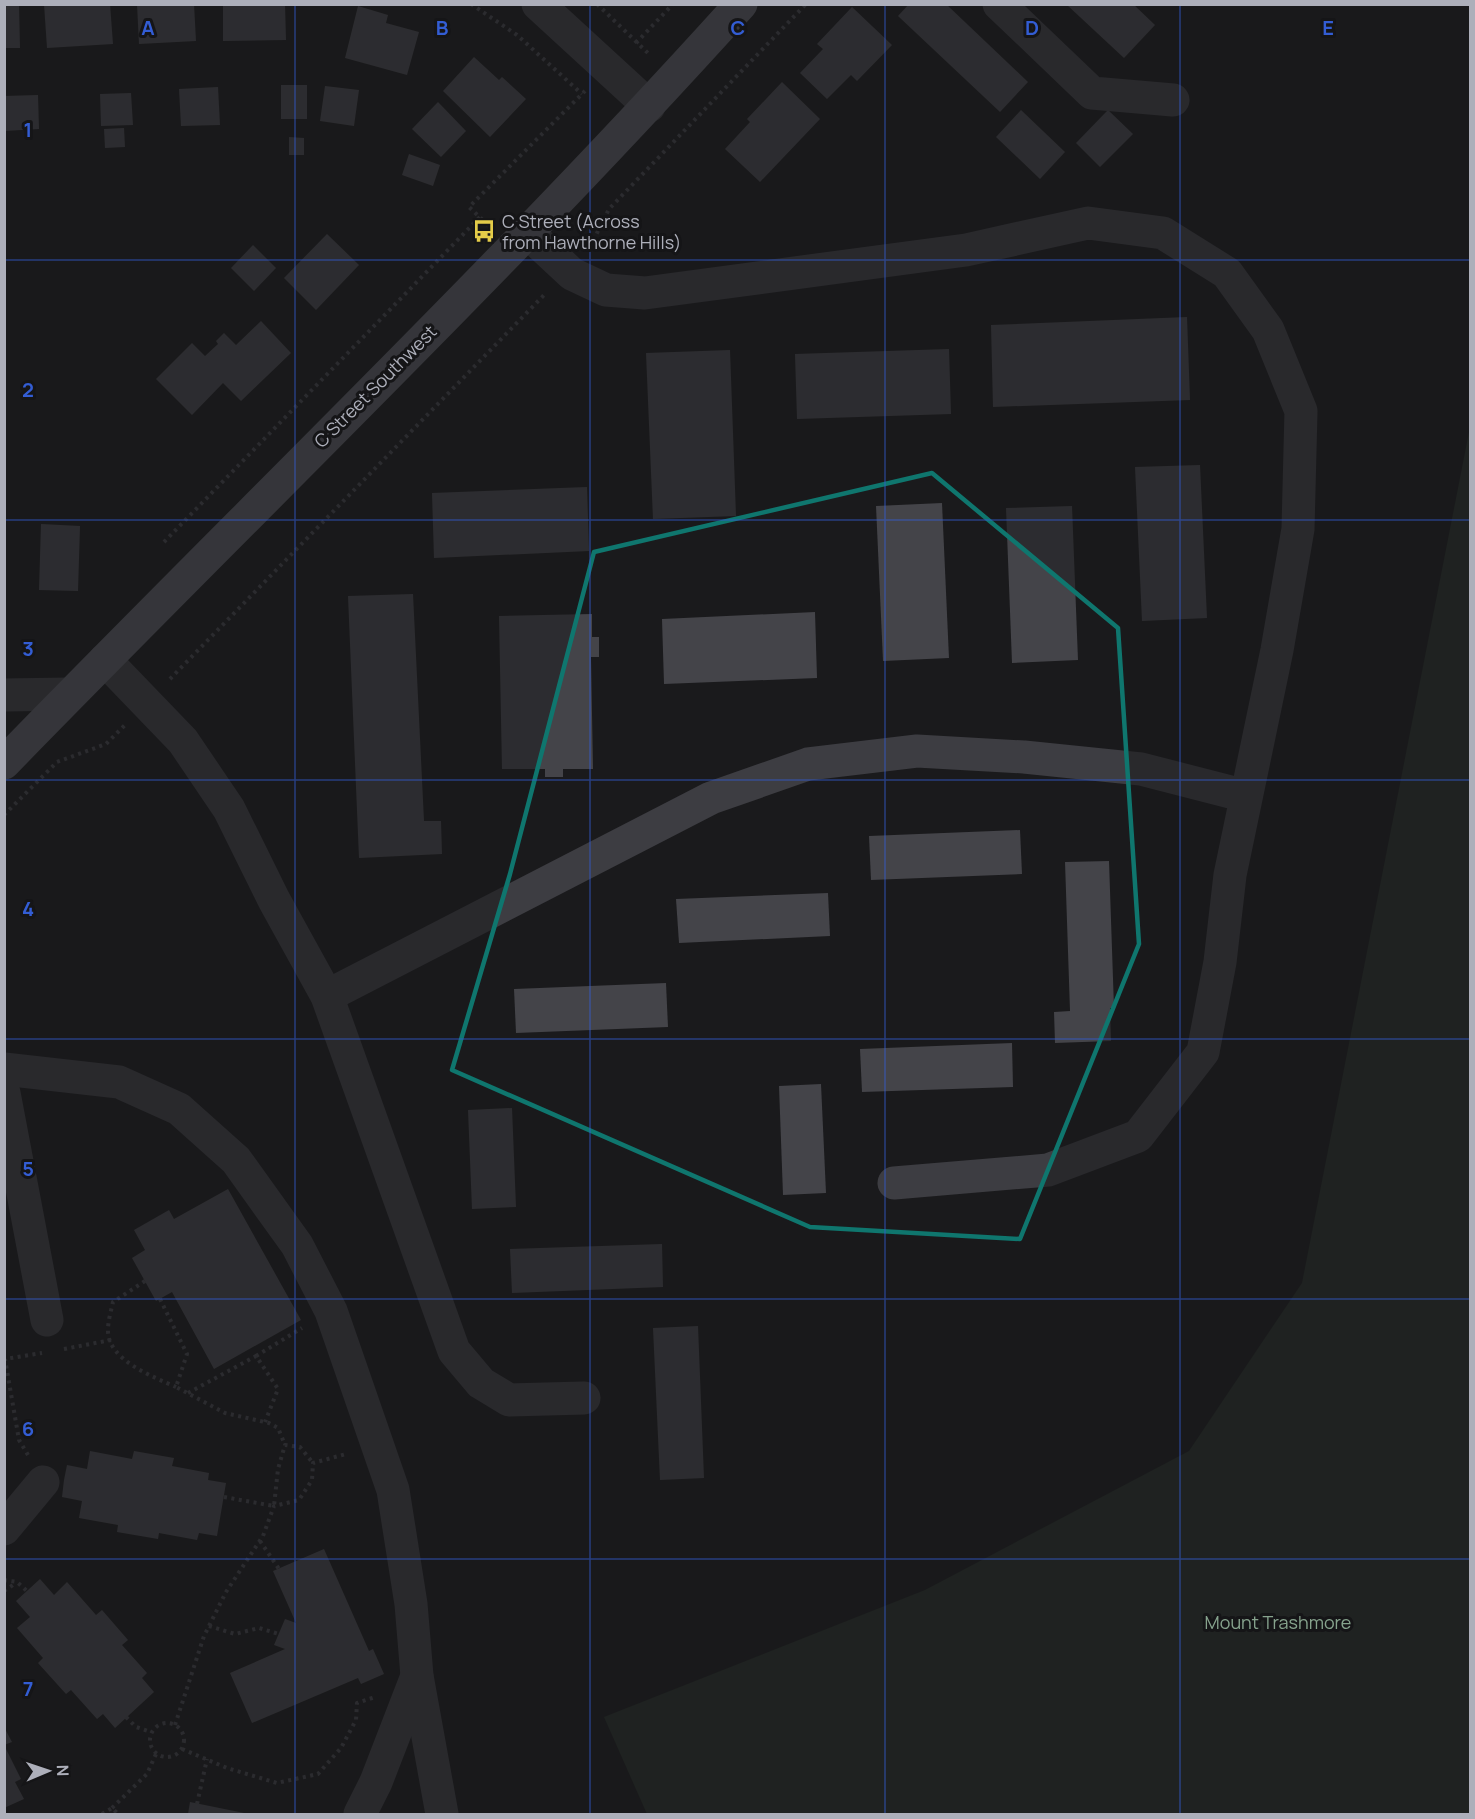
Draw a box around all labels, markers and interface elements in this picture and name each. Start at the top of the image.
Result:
text: A [141,14,155,41]
text: B [436,14,449,41]
text: C [731,14,745,41]
text: D [1025,14,1039,41]
text: E [1322,14,1334,41]
text: 1 [24,116,32,143]
place label: C Street (Across from Hawthorne Hills) [502,209,681,254]
bus stop icon: C Street (Across from Hawthorne Hills) [471,218,497,244]
street label: C Street Southwest [309,320,441,452]
text: 2 [22,376,34,403]
text: 3 [22,635,34,662]
text: 4 [22,895,34,922]
text: 5 [22,1155,34,1182]
text: 6 [22,1415,34,1442]
park label: Mount Trashmore [1205,1610,1351,1634]
text: 7 [23,1675,33,1702]
north arrow [18,1741,78,1801]
text: N [52,1764,74,1777]

